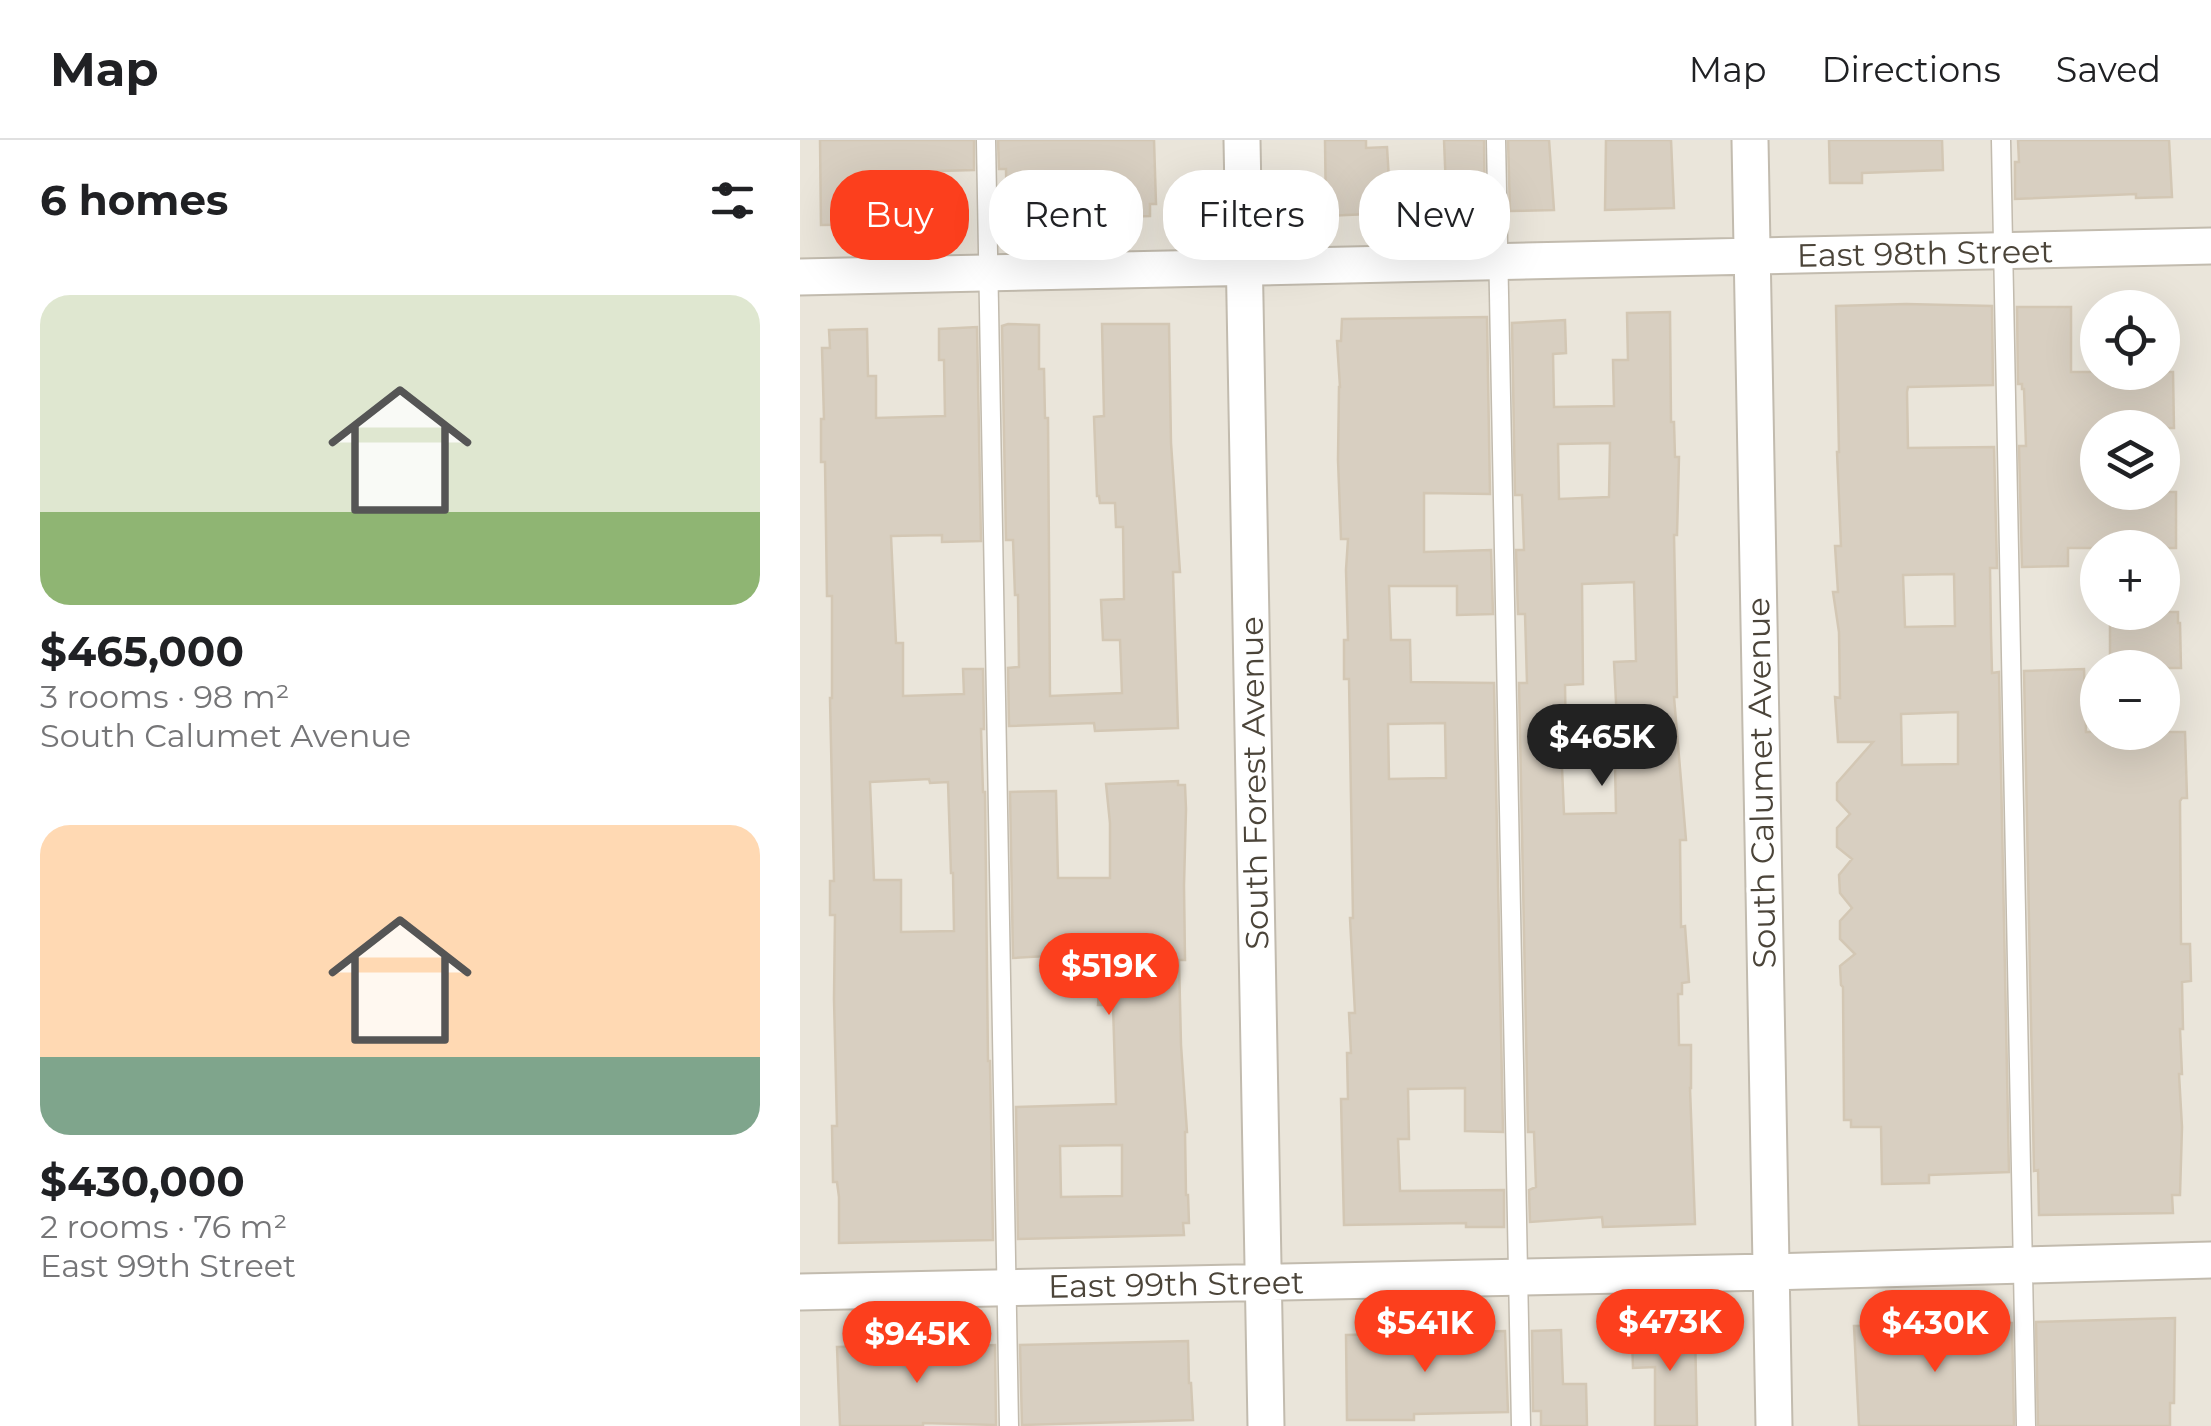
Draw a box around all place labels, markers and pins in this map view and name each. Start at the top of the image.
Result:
pin: $465K [1532,704,1672,789]
pin: $519K [1039,933,1179,1018]
pin: $473K [1600,1289,1740,1374]
pin: $541K [1355,1290,1495,1375]
pin: $430K [1865,1290,2005,1375]
pin: $945K [847,1301,987,1386]

